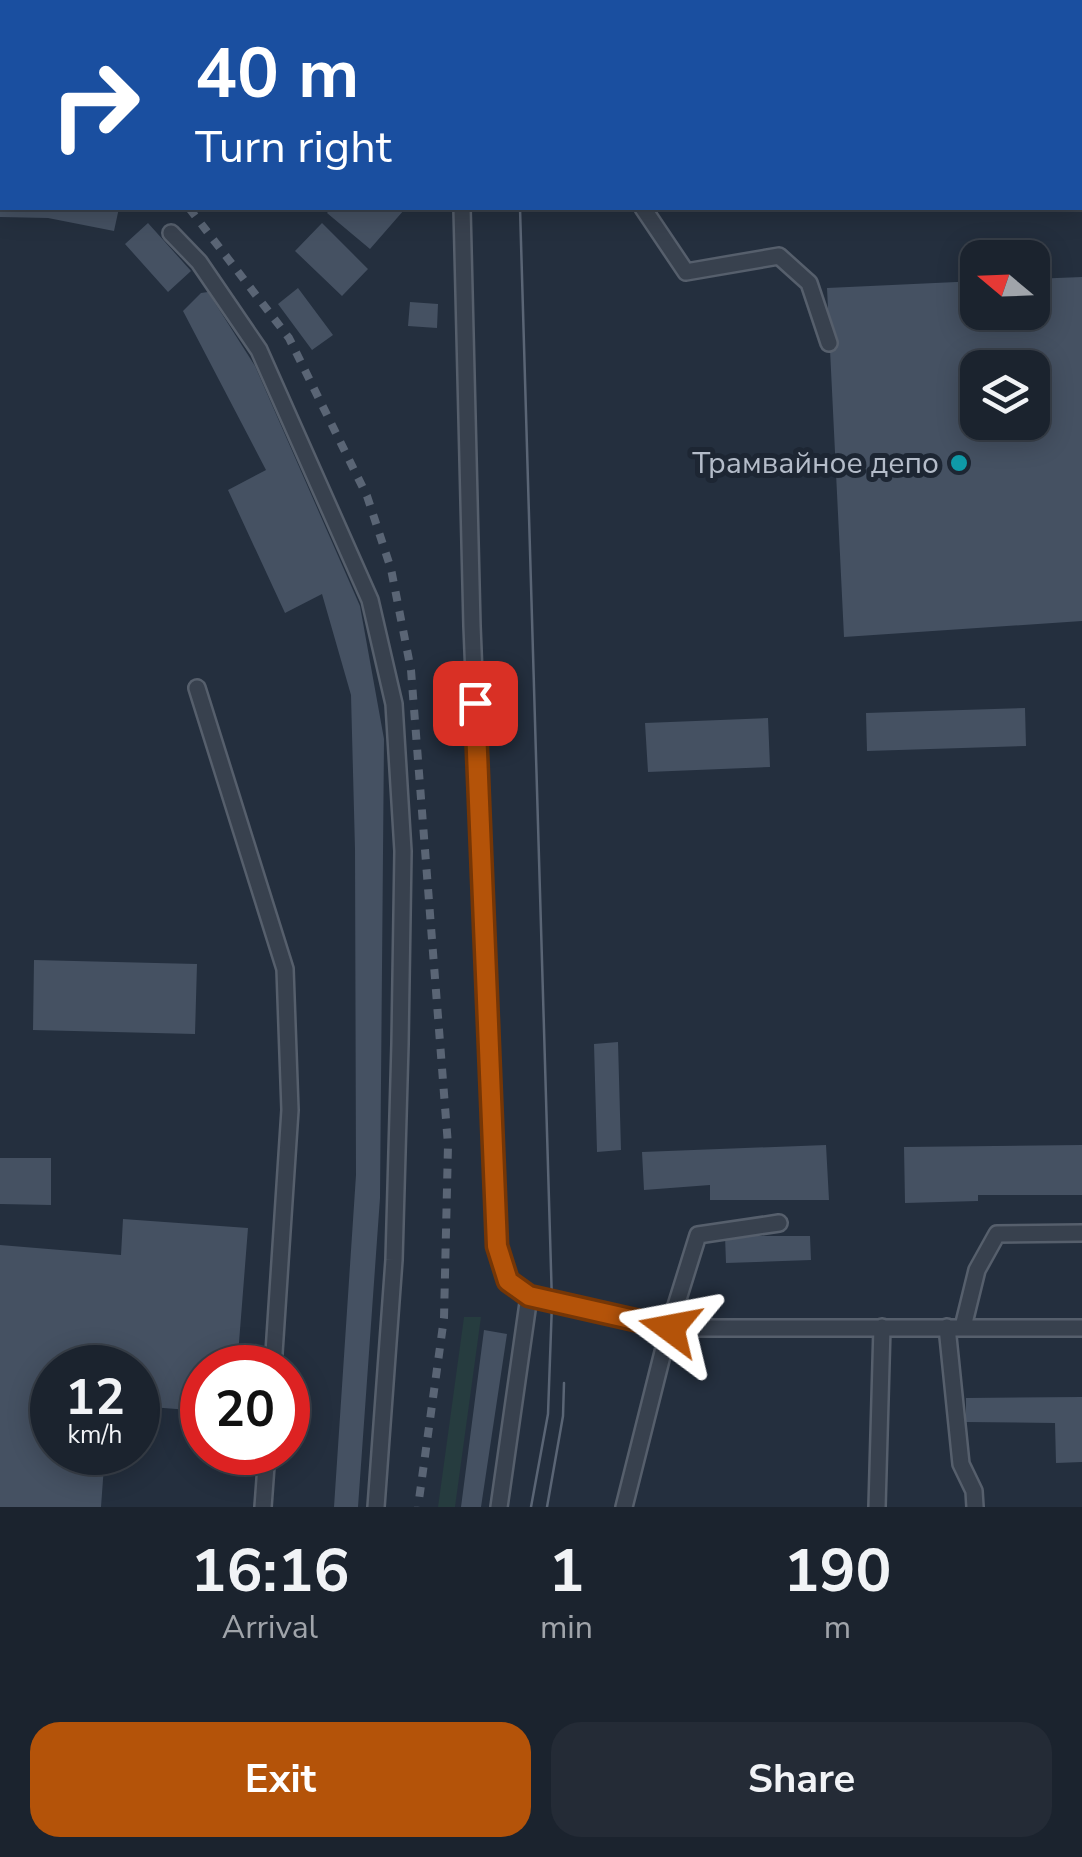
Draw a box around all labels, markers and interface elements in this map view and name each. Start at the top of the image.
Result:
text: 40 m [195,26,359,122]
icon: right [30,40,160,170]
text: Turn right [195,117,392,178]
north arrow [960,240,1050,330]
map controls [960,240,1050,440]
button: layers [960,350,1050,440]
place label: Трамвайное депо [692,443,939,484]
marker: Трамвайное депо [948,452,970,474]
pin [433,661,518,746]
icon: arrive [448,676,503,731]
position arrow [618,1276,722,1380]
speed limit sign: 20 [180,1345,310,1475]
text: 12 [65,1363,125,1432]
text: km/h [67,1418,123,1452]
text: 16:16 [191,1530,349,1612]
text: 1 [548,1530,584,1612]
text: 190 [783,1530,891,1612]
text: Arrival [222,1606,318,1649]
text: min [540,1606,593,1649]
text: m [824,1606,851,1649]
button: Exit [30,1722,531,1837]
button: Share [551,1722,1052,1837]

